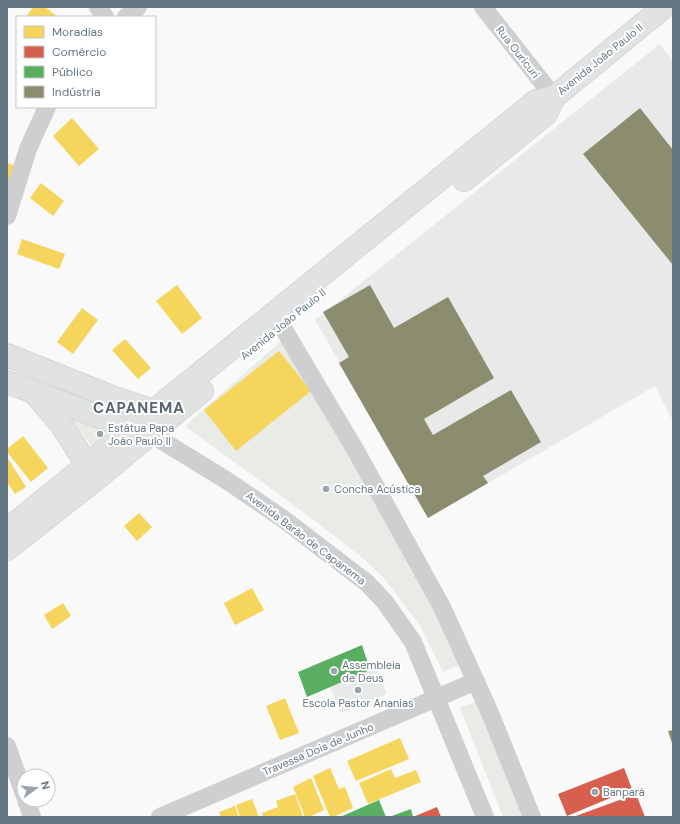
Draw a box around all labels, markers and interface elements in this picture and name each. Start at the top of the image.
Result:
legend [16,16,156,108]
street label: Avenida João Paulo II [554,20,646,98]
street label: Rua Ouricuri [493,23,543,81]
text: Moradias [52,24,103,40]
text: Comércio [52,44,106,60]
text: Público [52,64,93,80]
text: Indústria [52,84,100,100]
street label: Avenida João Paulo II [237,285,329,363]
district label: CAPANEMA [93,398,185,418]
place label: Estátua Papa João Paulo II [108,421,174,448]
marker: Estátua Papa João Paulo II [95,429,105,439]
place label: Concha Acústica [334,482,420,496]
marker: Concha Acústica [321,484,331,494]
street label: Avenida Barão de Capanema [243,488,369,588]
place label: Assembleia de Deus [342,658,401,685]
marker: Assembleia de Deus [329,666,339,676]
marker: Escola Pastor Ananias [353,685,363,695]
place label: Escola Pastor Ananias [302,696,414,710]
street label: Travessa Dois de Junho [260,719,376,779]
north arrow [16,768,56,808]
text: N [38,779,53,791]
place label: Banpará [603,785,645,799]
marker: Banpará [590,787,600,797]

